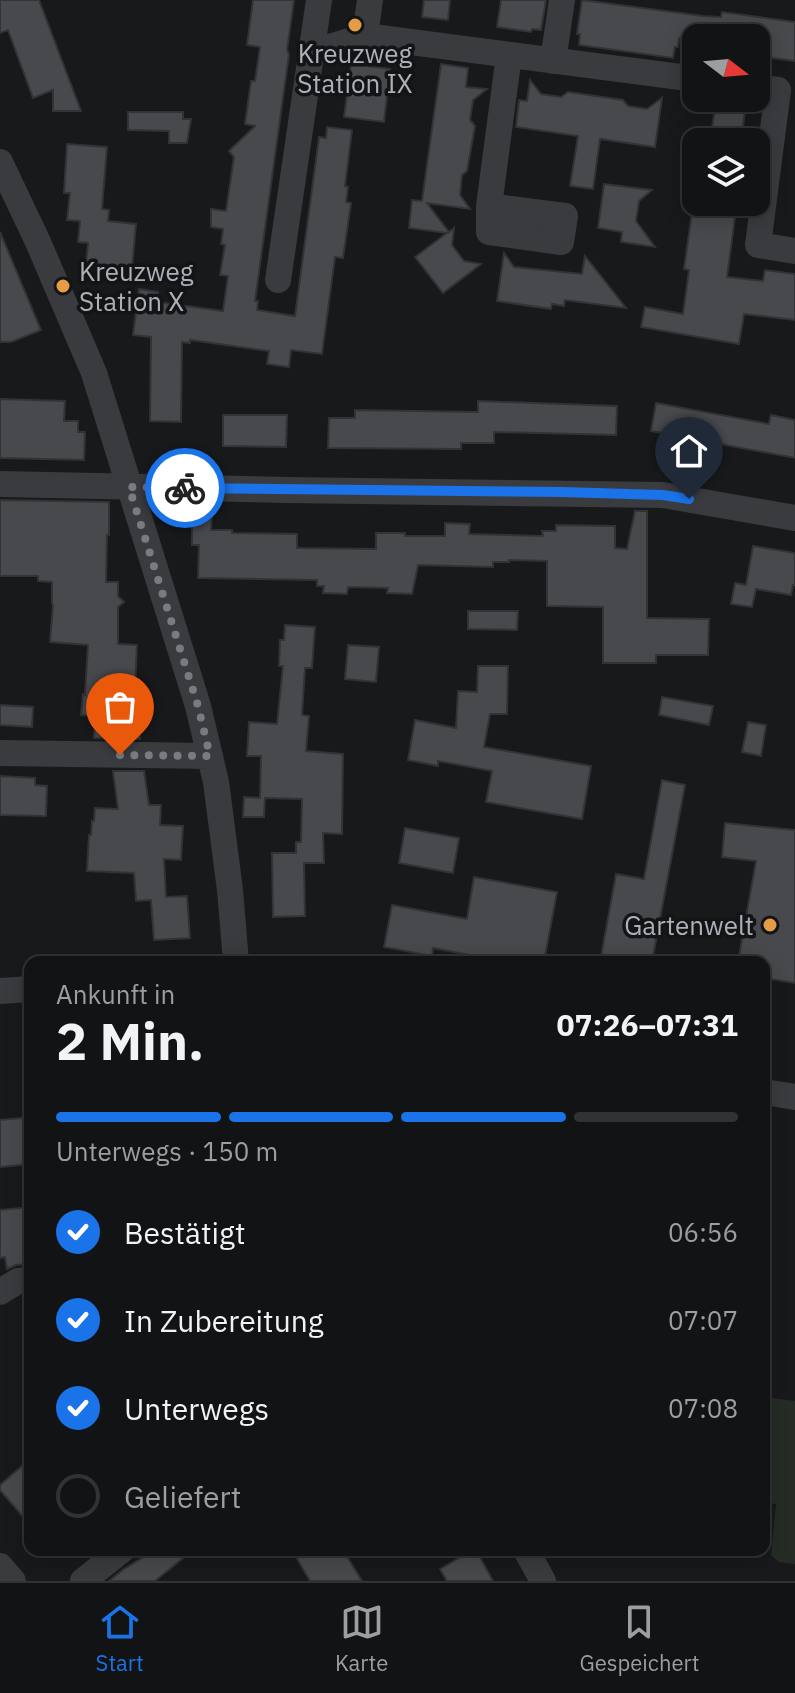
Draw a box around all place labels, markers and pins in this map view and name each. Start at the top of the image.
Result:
marker: Kreuzweg Station IX [346,16,364,34]
place label: Kreuzweg Station IX [297,36,413,100]
place label: Kreuzweg Station X [79,254,194,318]
marker: Kreuzweg Station X [54,277,72,295]
pin [655,417,723,499]
pin [86,673,154,755]
place label: Gartenwelt [624,908,754,942]
marker: Gartenwelt [761,916,779,934]

